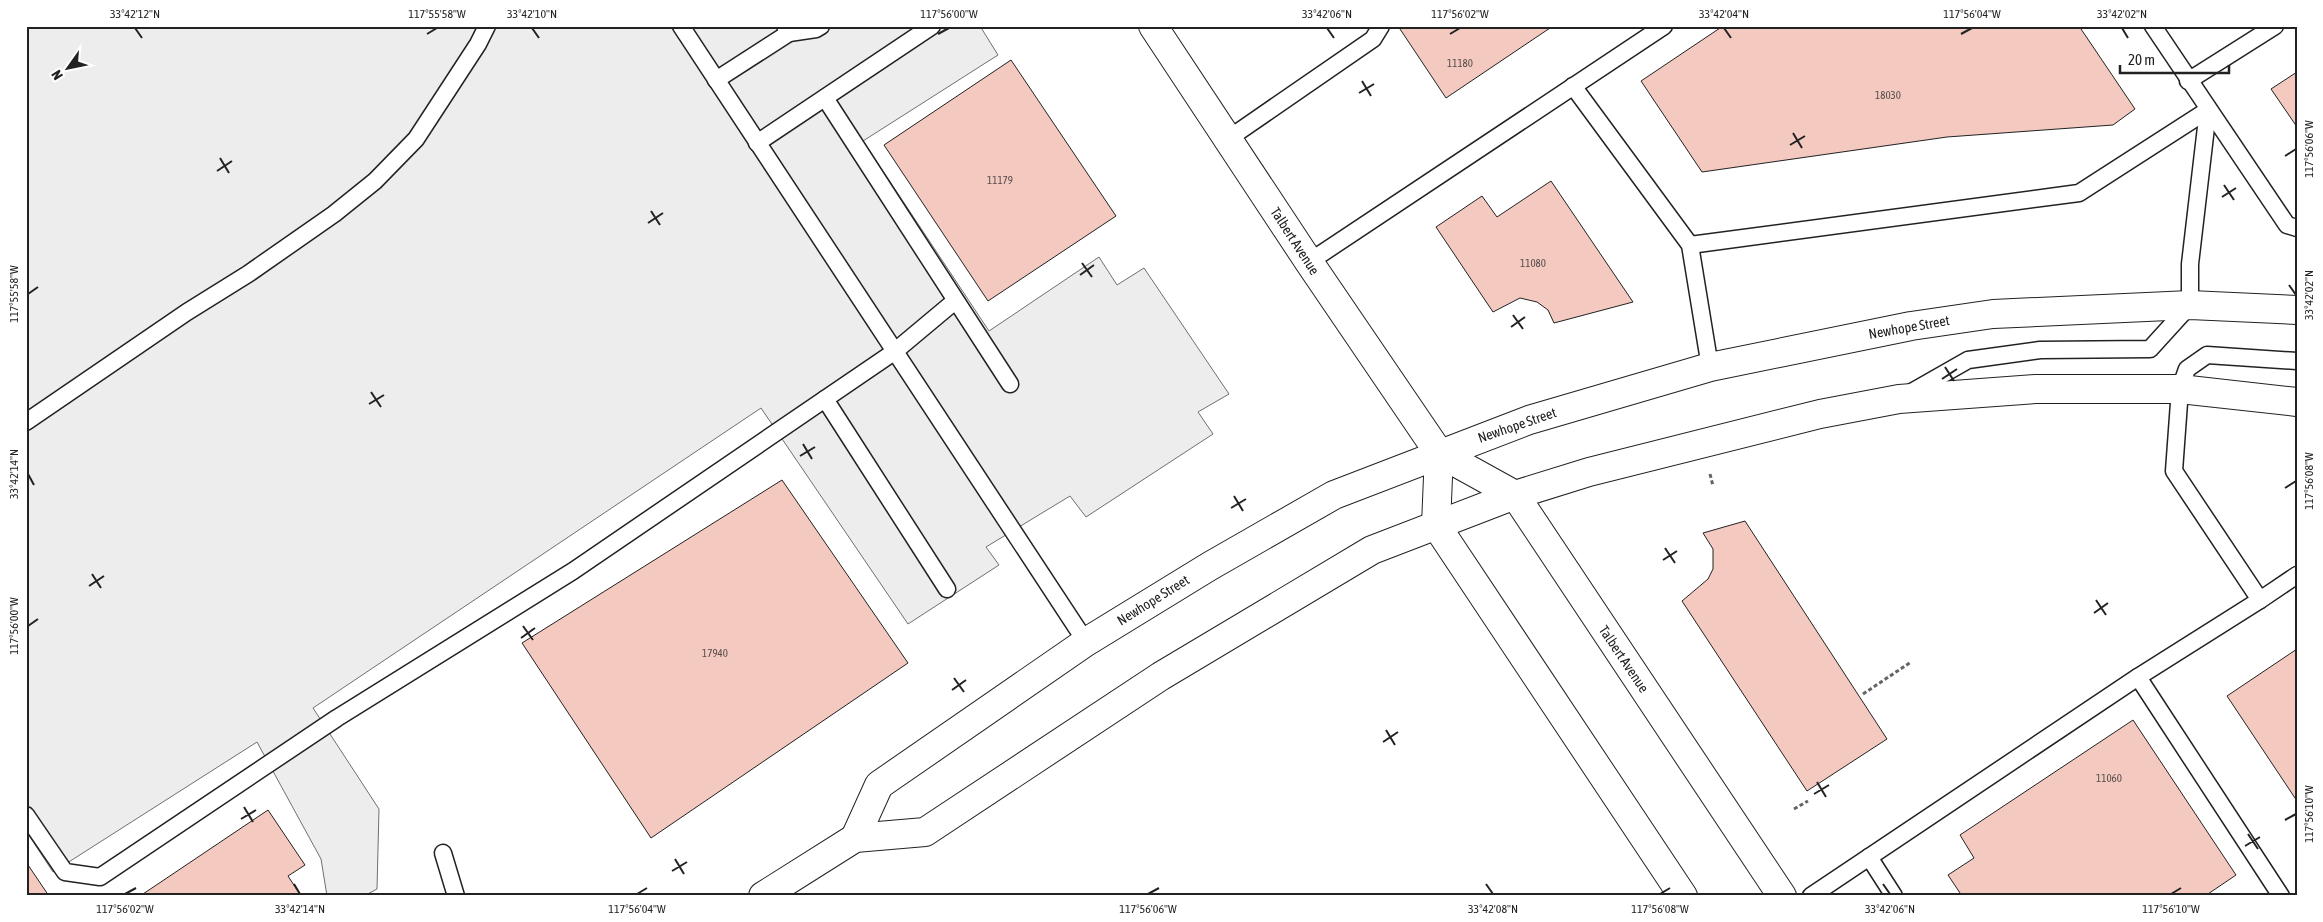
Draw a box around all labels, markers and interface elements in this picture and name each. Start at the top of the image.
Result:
text: 33°42'12"N [110,7,160,21]
text: 117°55'58"W [408,7,466,21]
text: 33°42'10"N [507,7,557,21]
text: 117°56'00"W [920,7,978,21]
text: 33°42'06"N [1302,7,1352,21]
text: 117°56'02"W [1431,7,1489,21]
text: 33°42'04"N [1699,7,1749,21]
text: 117°56'04"W [1943,7,2001,21]
text: 33°42'02"N [2097,7,2147,21]
north arrow [42,42,92,92]
scale bar [2120,42,2229,74]
text: 20 m [2128,51,2155,68]
house number: 11180 [1447,57,1473,69]
text: N [48,67,66,83]
house number: 18030 [1875,89,1901,101]
text: 117°56'06"W [2302,120,2316,178]
house number: 11179 [987,174,1013,186]
street label: Talbert Avenue [1267,204,1323,278]
house number: 11080 [1520,257,1546,269]
text: 117°55'58"W [7,265,21,323]
text: 33°42'02"N [2302,270,2316,320]
street label: Newhope Street [1867,312,1951,342]
street label: Newhope Street [1476,404,1558,446]
text: 33°42'14"N [7,449,21,499]
text: 117°56'08"W [2302,452,2316,510]
street label: Newhope Street [1114,572,1192,628]
text: 117°56'00"W [7,597,21,655]
street label: Talbert Avenue [1596,623,1652,695]
house number: 17940 [702,647,728,659]
house number: 11060 [2096,772,2122,784]
text: 117°56'10"W [2302,785,2316,843]
text: 117°56'02"W [96,902,154,916]
text: 33°42'14"N [275,902,325,916]
text: 117°56'04"W [608,902,666,916]
text: 117°56'06"W [1119,902,1177,916]
text: 33°42'08"N [1468,902,1518,916]
text: 117°56'08"W [1631,902,1689,916]
text: 33°42'06"N [1865,902,1915,916]
text: 117°56'10"W [2142,902,2200,916]

